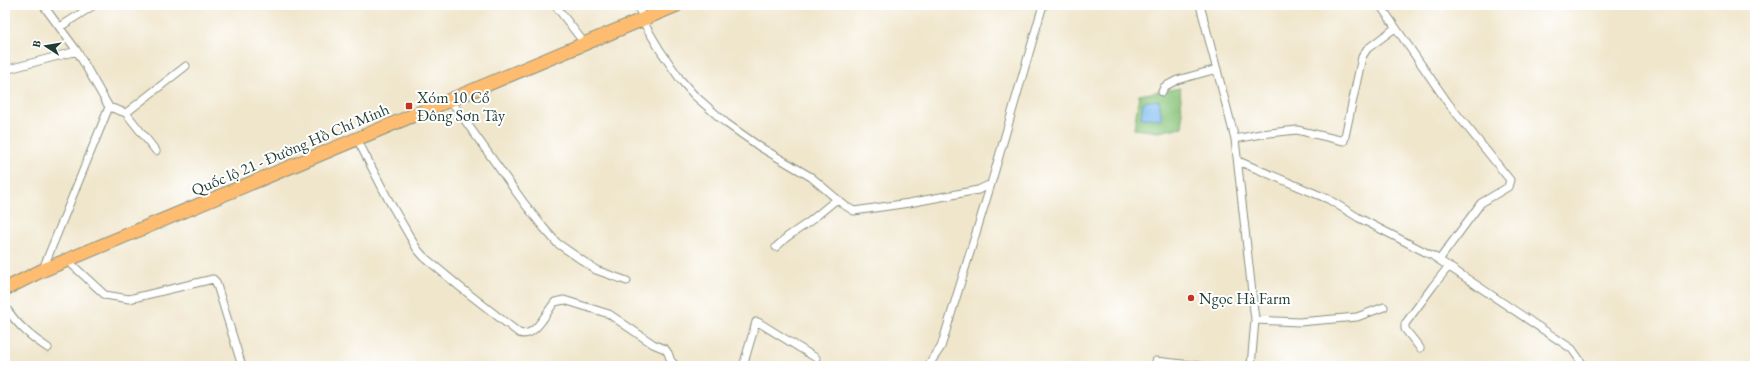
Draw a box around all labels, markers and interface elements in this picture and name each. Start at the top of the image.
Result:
north arrow [26,26,66,66]
text: B [29,39,44,49]
place label: Xóm 10 Cổ Đông Sơn Tây [416,87,506,126]
street label: Quốc lộ 21 - Đường Hồ Chí Minh [188,98,392,201]
marker: Xóm 10 Cổ Đông Sơn Tây [404,101,414,111]
place label: Ngọc Hà Farm [1199,288,1291,309]
marker: Ngọc Hà Farm [1186,293,1196,303]

